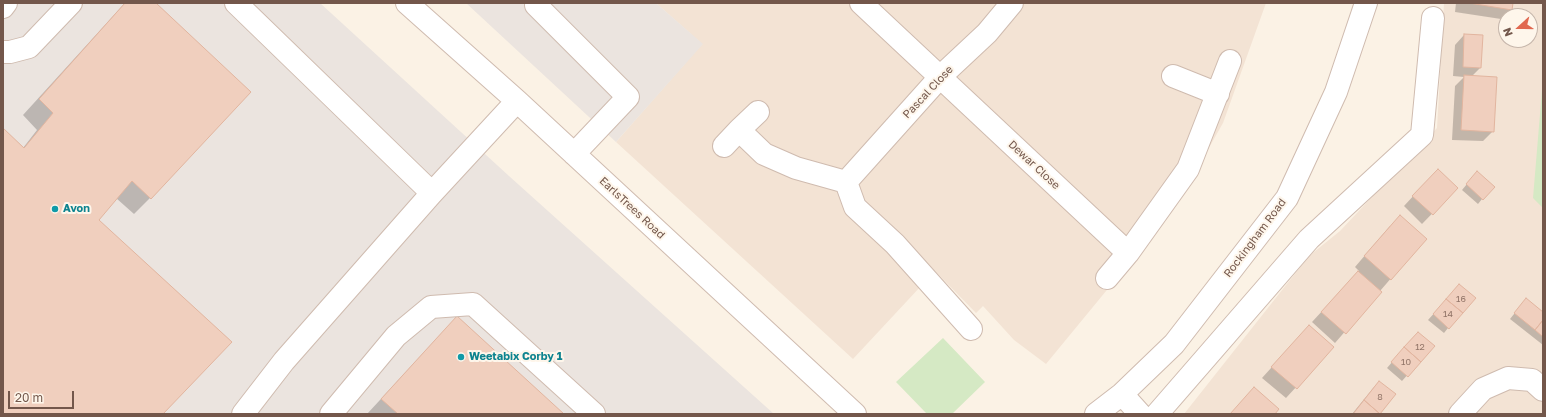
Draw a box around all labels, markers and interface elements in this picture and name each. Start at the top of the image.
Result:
north arrow [1498,8,1538,48]
text: N [1500,26,1515,38]
street label: Pascal Close [900,63,956,121]
street label: Dewar Close [1006,138,1062,192]
street label: EarlsTrees Road [597,174,667,242]
street label: Rockingham Road [1221,196,1289,280]
place label: Avon [63,202,90,216]
marker: Avon [50,204,60,214]
house number: 16 [1456,294,1466,304]
house number: 14 [1443,309,1453,319]
house number: 12 [1415,342,1425,352]
place label: Weetabix Corby 1 [469,350,562,364]
marker: Weetabix Corby 1 [456,352,466,362]
house number: 10 [1401,357,1411,367]
scale bar [10,383,76,409]
text: 20 m [15,390,43,405]
house number: 8 [1377,392,1383,402]

